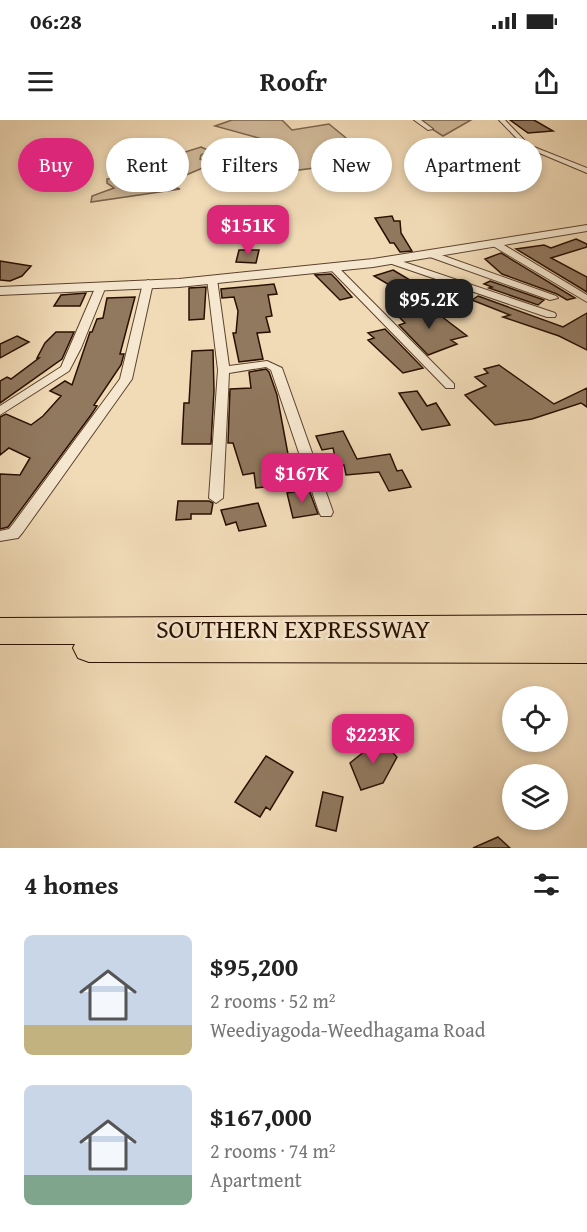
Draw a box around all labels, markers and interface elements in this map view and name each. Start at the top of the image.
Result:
text: 06:28 [30,5,82,37]
text: Roofr [260,61,327,101]
icon: menu [24,65,57,98]
icon: share [530,65,563,98]
chip: Buy [18,138,94,192]
chip: Rent [106,138,189,192]
chip: Filters [201,138,299,192]
chip: New [311,138,392,192]
chip: Apartment [404,138,542,192]
pin: $151K [206,205,290,256]
text: $151K [221,210,275,239]
pin: $95.2K [380,279,478,330]
text: $95.2K [399,284,459,313]
pin: $167K [260,453,344,504]
text: $167K [275,458,329,487]
street label: SOUTHERN EXPRESSWAY [156,609,430,648]
map controls [502,686,568,830]
button: locate [502,686,568,752]
pin: $223K [331,714,415,765]
text: $223K [346,719,400,748]
button: layers [502,764,568,830]
text: 4 homes [24,865,119,904]
icon: filters [530,868,563,901]
text: $95,200 [210,947,298,986]
icon: home [72,959,144,1031]
text: 2 rooms · 52 m² [210,986,336,1015]
text: Weediyagoda-Weedhagama Road [210,1015,485,1044]
text: $167,000 [210,1097,312,1136]
icon: home [72,1109,144,1181]
text: 2 rooms · 74 m² [210,1136,336,1165]
text: Apartment [210,1165,302,1194]

